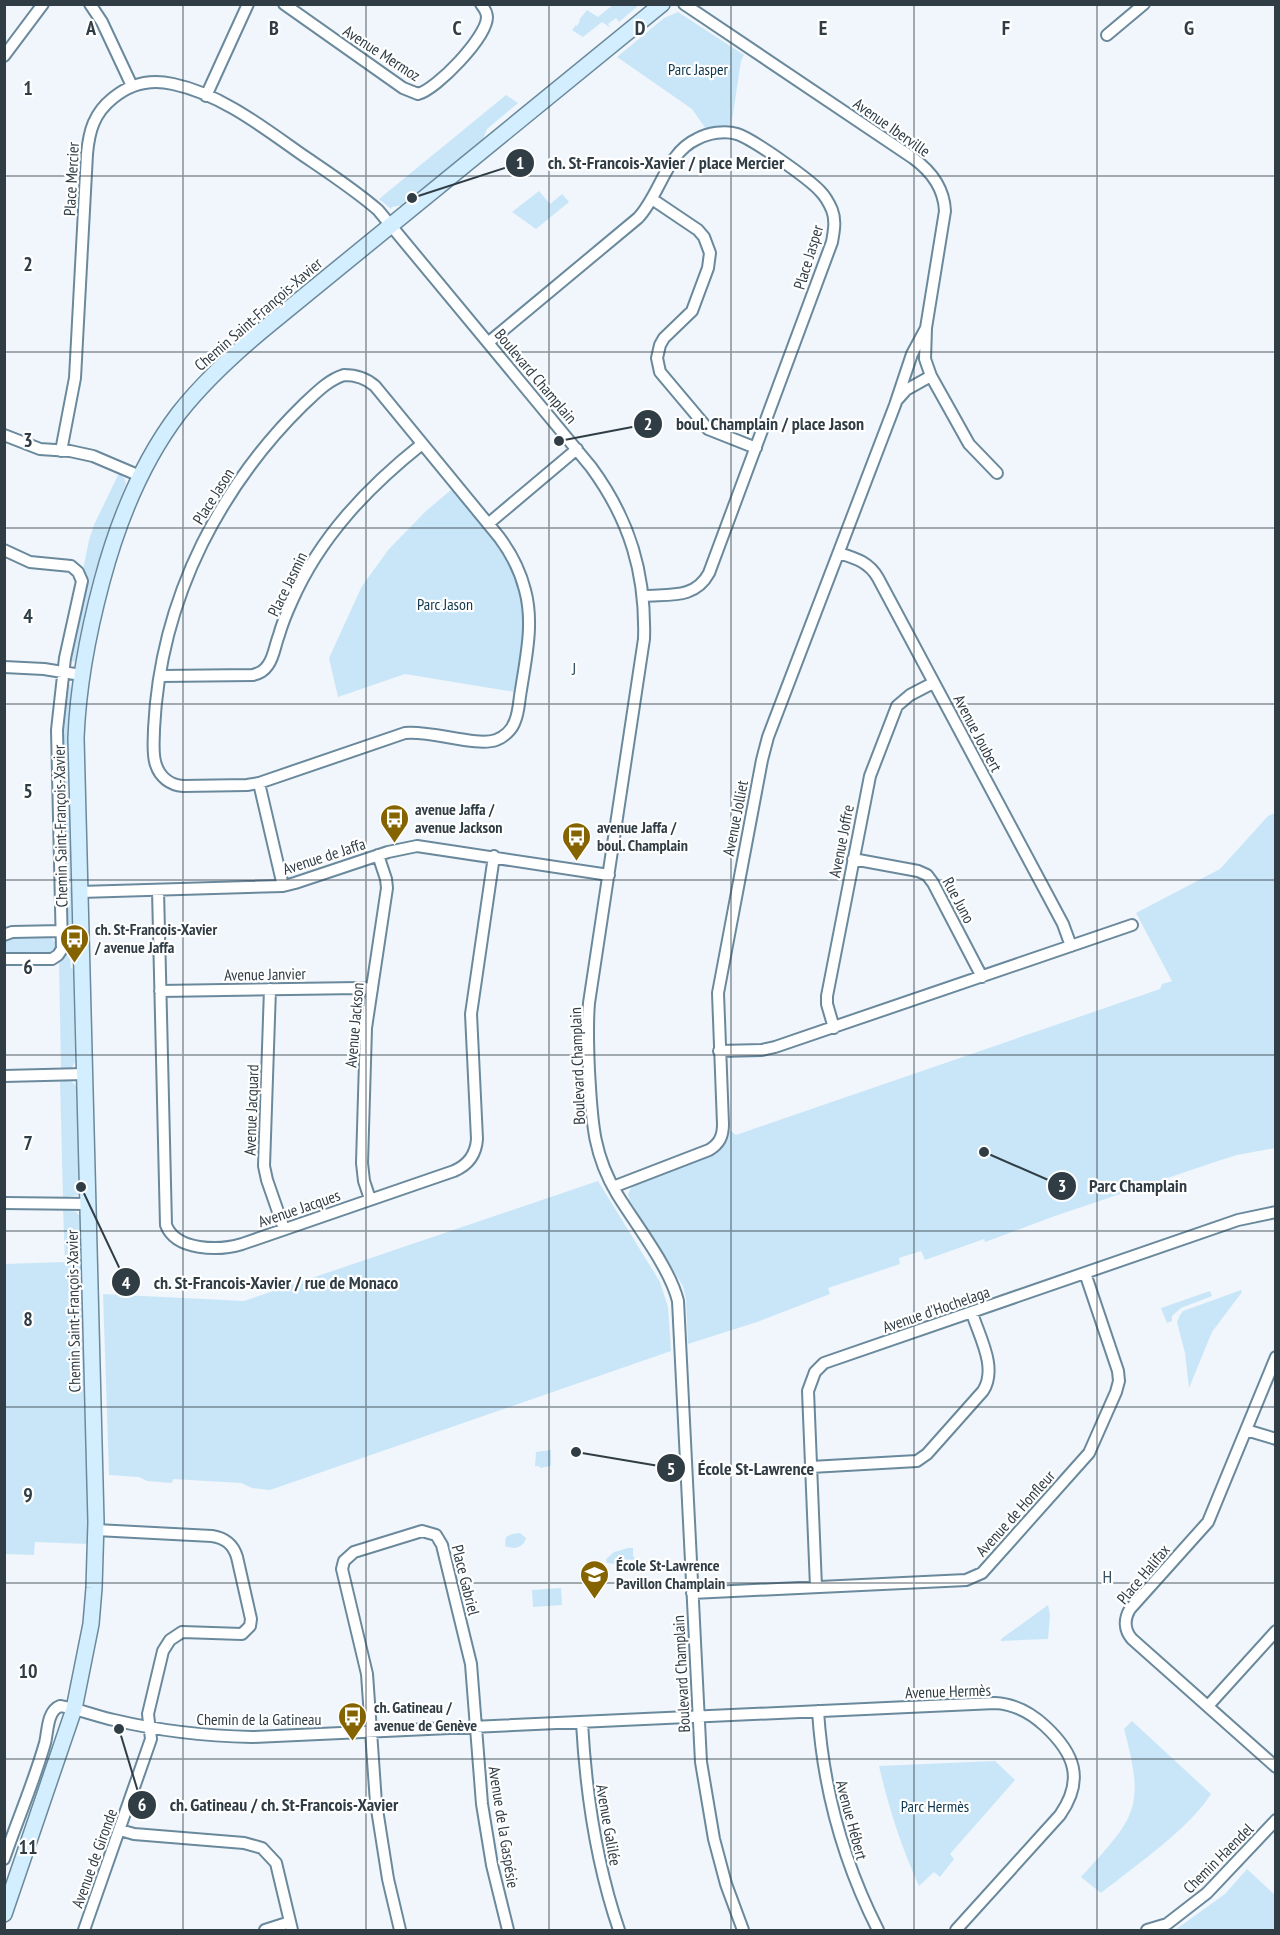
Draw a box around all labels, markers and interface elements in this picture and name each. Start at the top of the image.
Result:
text: A [85,15,97,41]
text: B [269,15,279,41]
text: C [452,15,462,41]
text: D [635,15,646,41]
text: E [819,15,827,41]
text: F [1002,15,1010,41]
text: G [1184,15,1194,41]
street label: Avenue Mermoz [340,21,425,85]
park label: Parc Jasper [668,59,729,79]
text: 1 [23,75,33,101]
street label: Avenue Iberville [850,93,934,161]
street label: Place Mercier [59,141,83,217]
callout: ch. St-Francois-Xavier / place Mercier [505,145,797,181]
text: 1 [516,151,524,174]
text: ch. St-Francois-Xavier / place Mercier [548,151,785,174]
street label: Place Jasper [789,222,827,292]
text: 2 [23,251,33,277]
street label: Chemin Saint-François-Xavier [190,253,326,375]
street label: Boulevard Champlain [491,325,581,427]
callout: boul. Champlain / place Jason [633,406,876,442]
text: 2 [644,412,652,435]
text: boul. Champlain / place Jason [676,412,864,435]
text: 3 [23,427,33,453]
street label: Place Jason [188,464,238,528]
street label: Place Jasmin [263,548,311,620]
park label: Parc Jason [417,594,473,614]
text: 4 [23,603,33,629]
district label: J [571,657,578,680]
street label: Avenue Joubert [949,691,1007,775]
street label: Chemin Saint-François-Xavier [49,744,71,907]
text: 5 [23,778,33,804]
street label: Avenue Jolliet [718,778,752,857]
place label: avenue Jaffa / avenue Jackson [415,799,503,837]
bus stop icon: avenue Jaffa / avenue Jackson [378,802,410,844]
street label: Avenue Joffre [824,803,858,879]
place label: avenue Jaffa / boul. Champlain [597,817,688,855]
bus stop icon: avenue Jaffa / boul. Champlain [560,820,592,862]
street label: Avenue de Jaffa [280,833,368,879]
street label: Rue Juno [939,874,979,927]
place label: ch. St-Francois-Xavier / avenue Jaffa [94,919,217,957]
bus stop icon: ch. St-Francois-Xavier / avenue Jaffa [58,922,90,964]
text: 6 [23,954,33,980]
street label: Avenue Janvier [224,963,307,985]
street label: Avenue Jackson [340,982,368,1068]
street label: Boulevard Champlain [565,1007,589,1125]
street label: Avenue Jacquard [239,1064,263,1156]
text: 7 [23,1130,33,1156]
callout: Parc Champlain [1047,1168,1200,1204]
text: 3 [1058,1174,1066,1197]
text: Parc Champlain [1089,1174,1187,1197]
street label: Avenue Jacques [255,1185,343,1231]
street label: Chemin Saint-François-Xavier [62,1229,84,1392]
callout: ch. St-Francois-Xavier / rue de Monaco [111,1264,411,1300]
text: 4 [122,1271,131,1294]
text: ch. St-Francois-Xavier / rue de Monaco [154,1271,398,1294]
street label: Avenue d'Hochelaga [880,1281,992,1337]
text: 8 [23,1306,33,1332]
callout: École St-Lawrence [656,1450,826,1486]
text: 5 [667,1457,675,1480]
text: École St-Lawrence [698,1457,815,1480]
street label: Avenue de Honfleur [971,1465,1059,1560]
text: 9 [23,1482,33,1508]
street label: Place Halifax [1112,1540,1174,1608]
street label: Place Gabriel [448,1543,484,1618]
place label: École St-Lawrence Pavillon Champlain [616,1555,725,1593]
school or university icon: École St-Lawrence Pavillon Champlain [579,1558,611,1600]
district label: H [1102,1565,1114,1588]
street label: Boulevard Champlain [668,1615,694,1733]
text: 10 [18,1658,38,1684]
street label: Avenue Hermès [905,1680,991,1702]
place label: ch. Gatineau / avenue de Genève [374,1697,477,1735]
bus stop icon: ch. Gatineau / avenue de Genève [337,1700,369,1742]
street label: Chemin de la Gatineau [197,1709,321,1729]
street label: Avenue de la Gaspésie [484,1765,524,1889]
street label: Avenue Hébert [832,1778,872,1863]
street label: Avenue Galilée [592,1783,626,1867]
callout: ch. Gatineau / ch. St-Francois-Xavier [127,1787,412,1823]
text: 6 [138,1793,146,1816]
text: ch. Gatineau / ch. St-Francois-Xavier [170,1793,399,1816]
park label: Parc Hermès [901,1796,969,1816]
street label: Avenue de Gironde [67,1806,121,1910]
street label: Chemin Haendel [1179,1819,1257,1897]
text: 11 [18,1834,38,1860]

